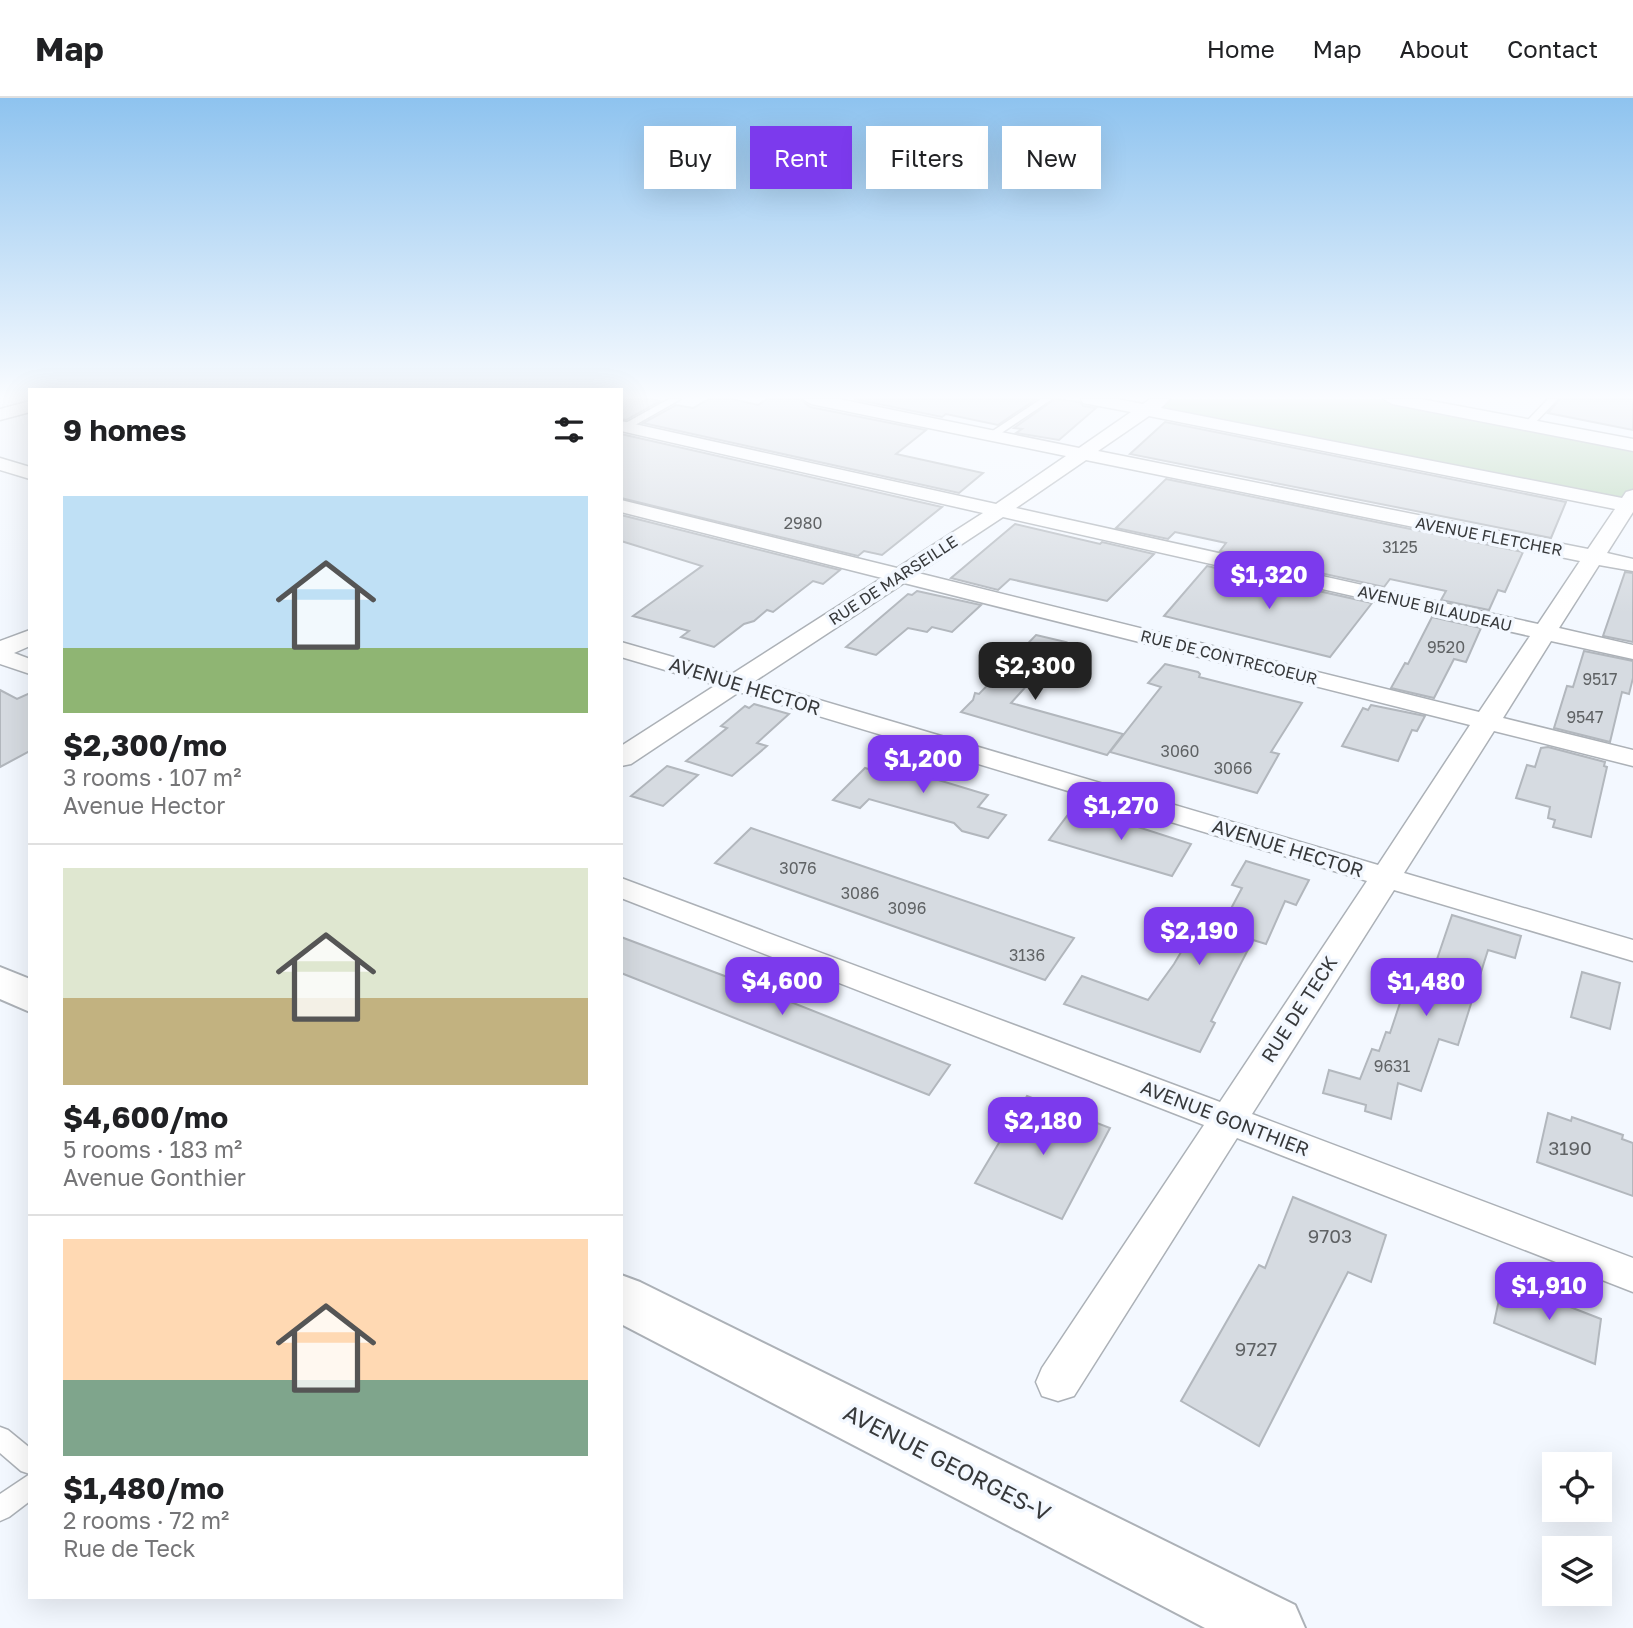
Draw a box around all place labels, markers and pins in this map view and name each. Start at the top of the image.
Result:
pin: $1,320 [1212,552,1326,611]
pin: $2,300 [978,642,1092,702]
pin: $1,200 [866,736,980,795]
pin: $1,270 [1064,782,1178,842]
pin: $2,190 [1142,908,1256,967]
pin: $4,600 [725,958,839,1017]
pin: $1,480 [1369,958,1483,1018]
pin: $2,180 [986,1098,1100,1157]
pin: $1,910 [1492,1262,1606,1322]

